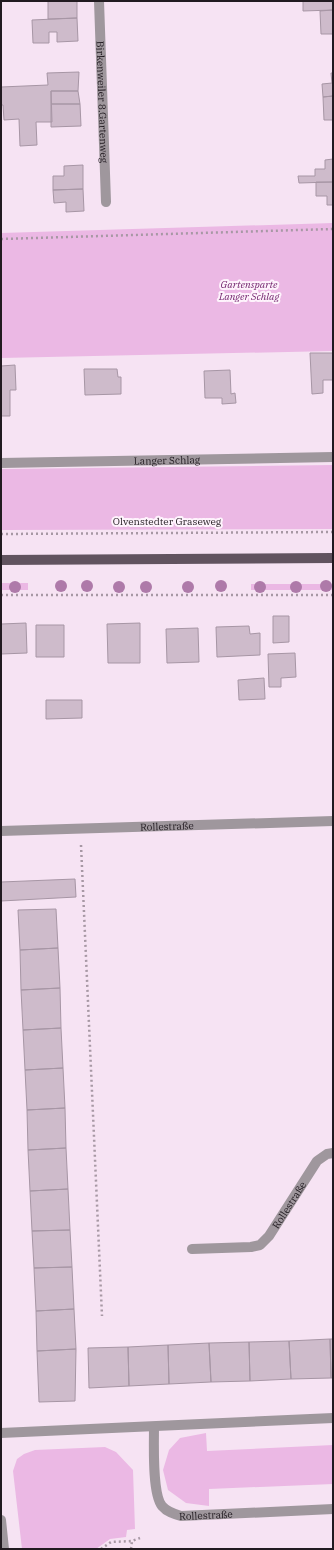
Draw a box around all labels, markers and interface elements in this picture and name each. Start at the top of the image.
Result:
street label: Birkenweiler 8.Gartenweg [93,41,111,164]
park label: Gartensparte Langer Schlag [218,278,279,303]
street label: Langer Schlag [134,453,201,468]
street label: Olvenstedter Graseweg [113,515,222,528]
street label: Rollestraße [140,819,194,834]
street label: Rollestraße [269,1179,309,1231]
street label: Rollestraße [179,1508,233,1523]

